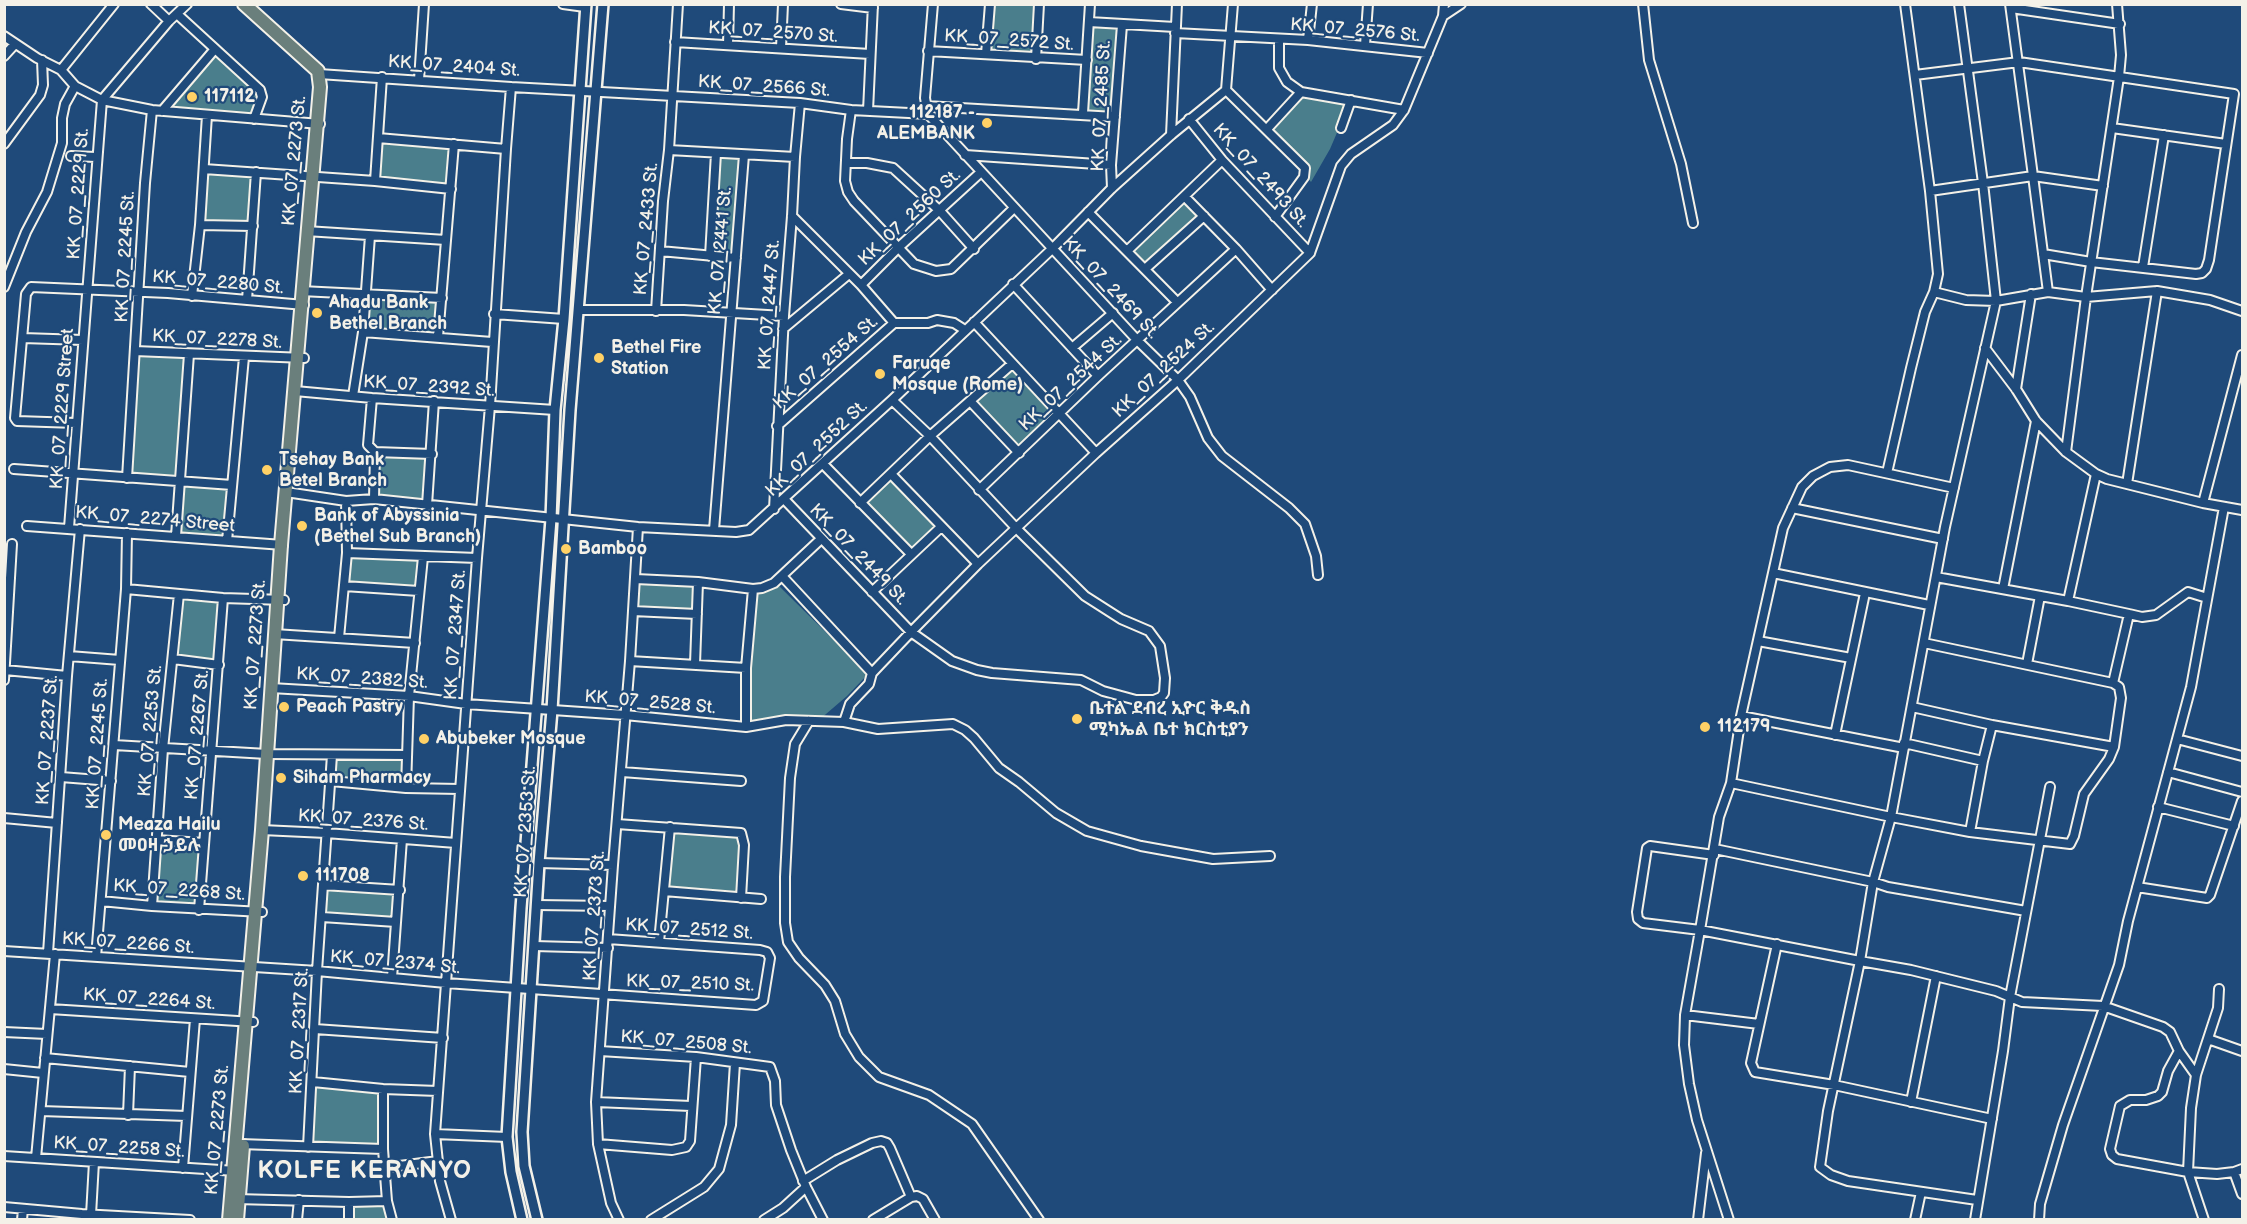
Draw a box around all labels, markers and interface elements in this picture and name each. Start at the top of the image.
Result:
street label: KK_07_2576 St. [1289,15,1421,47]
street label: KK_07_2570 St. [707,18,839,48]
street label: KK_07_2572 St. [943,26,1075,56]
street label: KK_07_2485 St. [1088,40,1116,172]
street label: KK_07_2404 St. [387,52,521,82]
street label: KK_07_2566 St. [697,72,831,102]
place label: 117112 [204,86,255,108]
marker: 117112 [185,90,199,104]
street label: KK_07_2273 St. [279,95,311,227]
place label: 112187 - ALEMBANK [877,102,975,144]
marker: 112187 - ALEMBANK [980,116,994,130]
street label: KK_07_2493 St. [1208,120,1312,232]
street label: KK_07_2229 St. [64,127,94,261]
street label: KK_07_2433 St. [630,162,664,296]
street label: KK_07_2560 St. [854,165,966,271]
street label: KK_07_2441 St. [705,186,737,316]
street label: KK_07_2245 St. [112,191,140,323]
street label: KK_07_2469 St. [1057,232,1163,344]
street label: KK_07_2447 St. [755,239,785,371]
street label: KK_07_2280 St. [151,266,285,300]
place label: Ahadu Bank Bethel Branch [329,292,447,334]
marker: Ahadu Bank Bethel Branch [310,306,324,320]
street label: KK_07_2554 St. [769,312,883,414]
street label: KK_07_2524 St. [1108,317,1220,423]
street label: KK_07_2278 St. [151,326,283,354]
street label: KK_07_2229 Street [47,328,79,490]
street label: KK_07_2544 St. [1015,330,1127,436]
place label: Bethel Fire Station [611,337,701,380]
marker: Bethel Fire Station [592,351,606,365]
place label: Faruqe Mosque (Rome) [892,353,1023,395]
marker: Faruqe Mosque (Rome) [873,367,887,381]
street label: KK_07_2392 St. [362,372,496,402]
street label: KK_07_2552 St. [762,396,872,502]
place label: Tsehay Bank Betel Branch [279,449,387,492]
marker: Tsehay Bank Betel Branch [260,463,274,477]
street label: KK_07_2449 St. [804,500,912,610]
street label: KK_07_2274 Street [74,502,236,538]
place label: Bank of Abyssinia (Bethel Sub Branch) [314,505,481,548]
marker: Bank of Abyssinia (Bethel Sub Branch) [295,519,309,533]
place label: Bamboo [578,538,647,560]
marker: Bamboo [559,542,573,556]
street label: KK_07_2347 St. [441,569,471,701]
street label: KK_07_2273 St. [241,579,271,711]
street label: KK_07_2253 St. [134,664,168,798]
street label: KK_07_2382 St. [295,664,429,694]
street label: KK_07_2267 St. [182,669,214,801]
street label: KK_07_2237 St. [33,674,63,806]
street label: KK_07_2245 St. [83,677,113,811]
street label: KK_07_2528 St. [583,687,717,719]
place label: Peach Pastry [296,696,403,718]
place label: ቤተል ደብረ ኢዮር ቅዱስ ሚካኤል ቤተ ክርስቲያን [1089,698,1251,740]
marker: Peach Pastry [277,700,291,714]
marker: ቤተል ደብረ ኢዮር ቅዱስ ሚካኤል ቤተ ክርስቲያን [1070,712,1084,726]
place label: 112179 [1717,716,1771,738]
marker: 112179 [1698,720,1712,734]
place label: Abubeker Mosque [436,728,586,750]
marker: Abubeker Mosque [417,732,431,746]
street label: KK_07_2353 St. [511,765,541,899]
place label: Siham Pharmacy [293,767,431,789]
marker: Siham Pharmacy [274,771,288,785]
street label: KK_07_2376 St. [297,806,429,836]
place label: Meaza Hailu መዐዛ ኃይሉ [118,814,221,856]
marker: Meaza Hailu መዐዛ ኃይሉ [99,828,113,842]
street label: KK_07_2373 St. [580,850,610,982]
place label: 111708 [315,865,370,887]
marker: 111708 [296,869,310,883]
street label: KK_07_2268 St. [112,876,246,906]
street label: KK_07_2512 St. [624,915,754,945]
street label: KK_07_2266 St. [61,929,195,959]
street label: KK_07_2374 St. [329,947,461,979]
street label: KK_07_2317 St. [286,967,314,1095]
street label: KK_07_2510 St. [626,971,754,997]
street label: KK_07_2264 St. [82,985,216,1015]
street label: KK_07_2508 St. [619,1027,753,1059]
street label: KK_07_2273 St. [202,1064,234,1196]
street label: KK_07_2258 St. [53,1133,185,1163]
district label: KOLFE KERANYO [258,1158,472,1186]

